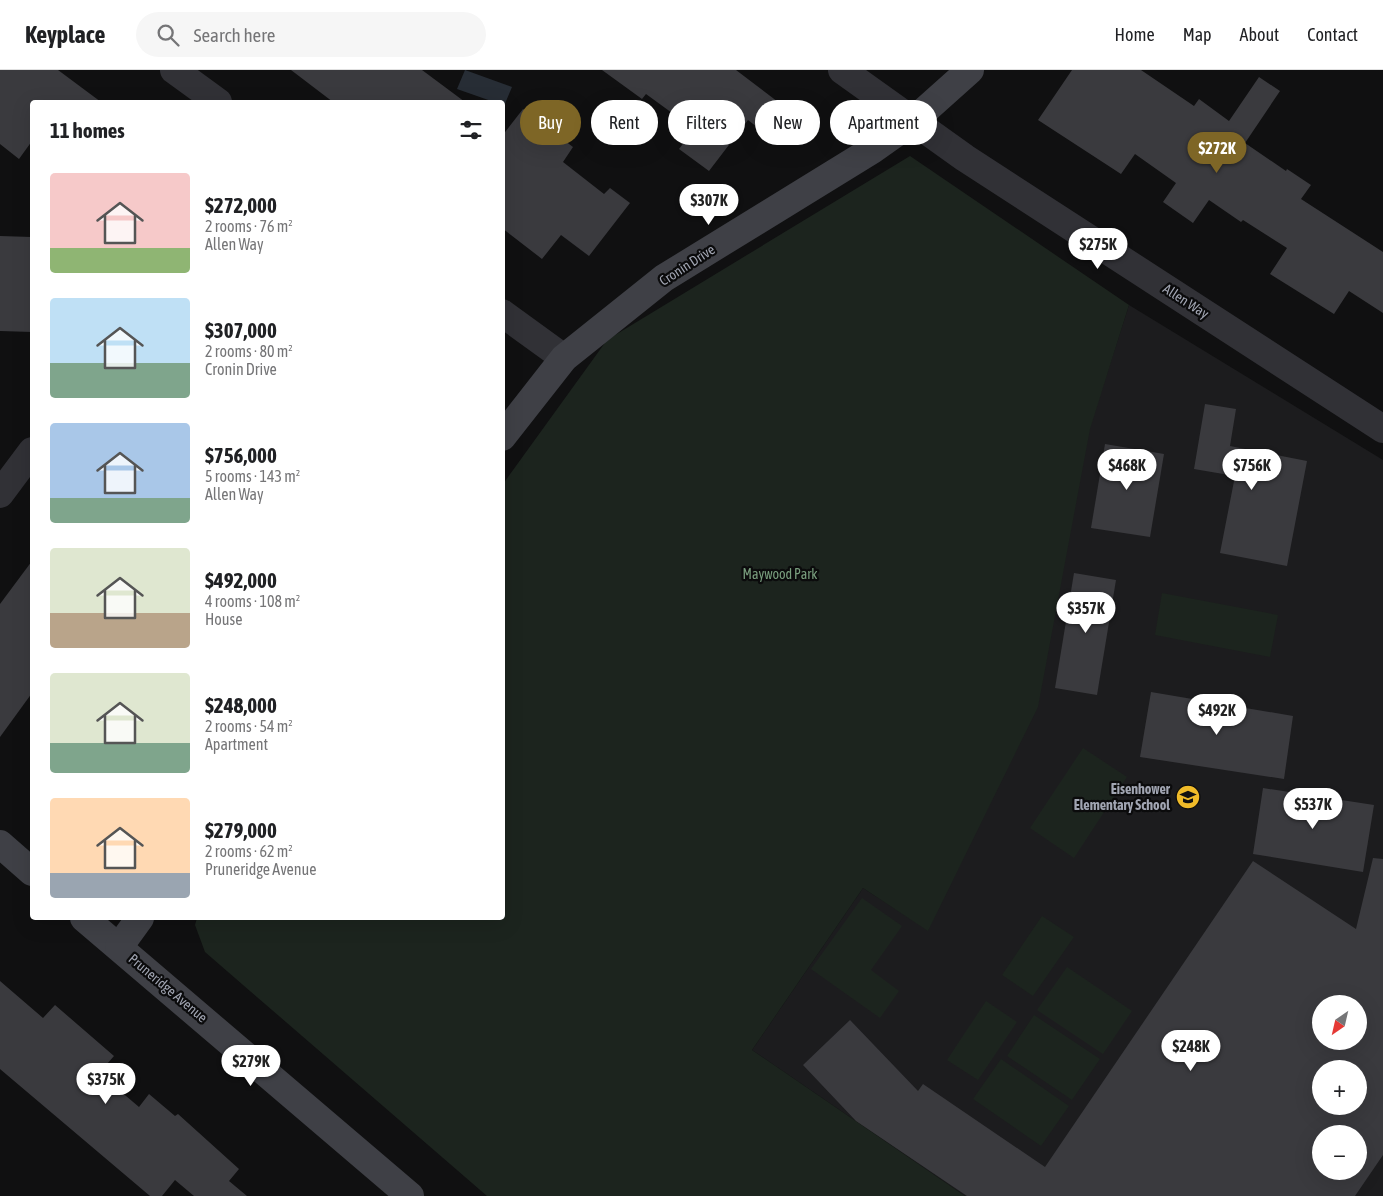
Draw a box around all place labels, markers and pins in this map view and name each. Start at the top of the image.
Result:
pin: $272K [1182,132,1252,174]
pin: $307K [674,184,744,226]
pin: $275K [1063,228,1133,270]
pin: $468K [1092,448,1162,491]
pin: $756K [1217,448,1287,491]
pin: $357K [1051,592,1121,634]
pin: $492K [1182,694,1252,736]
place label: Eisenhower Elementary School [1074,781,1171,813]
school or university icon: Eisenhower Elementary School [1175,784,1201,810]
pin: $537K [1278,788,1348,830]
pin: $248K [1156,1030,1226,1072]
pin: $279K [216,1044,286,1087]
pin: $375K [71,1062,141,1105]

